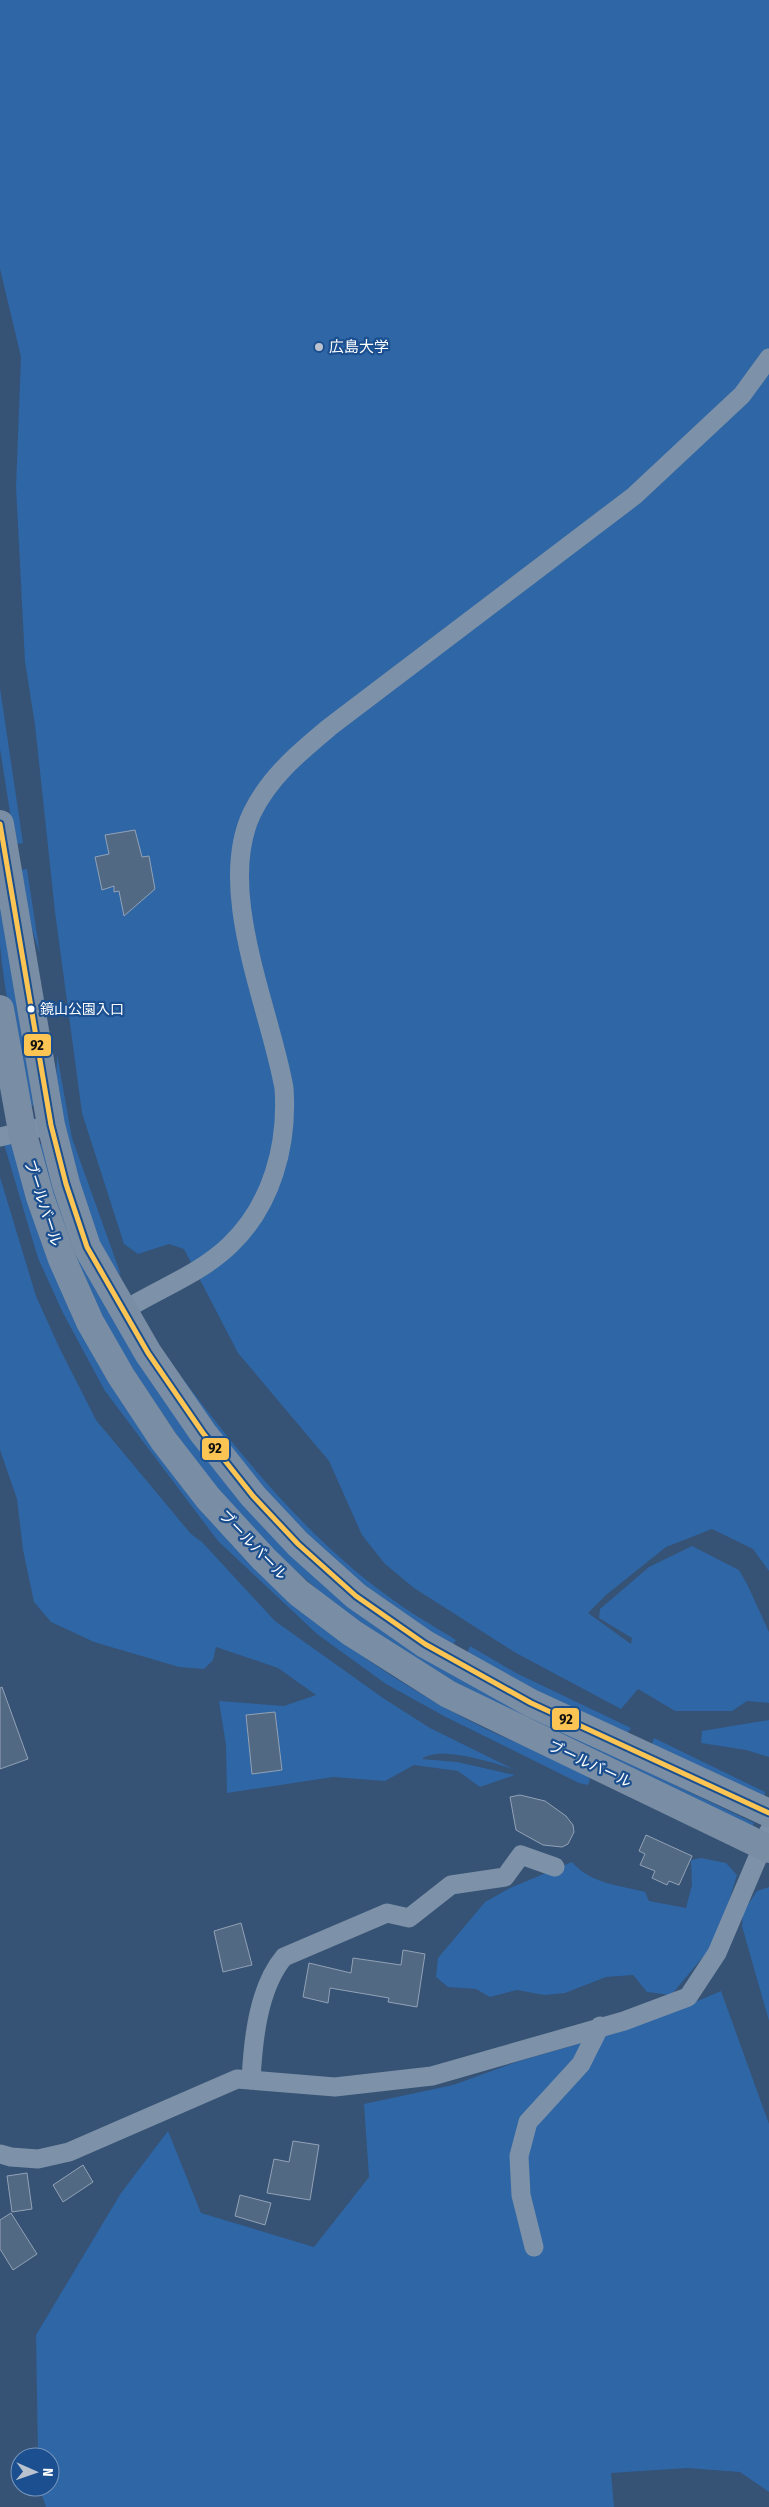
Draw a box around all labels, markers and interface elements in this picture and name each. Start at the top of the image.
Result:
place label: 広島大学 [329,338,389,356]
marker: 広島大学 [313,341,325,353]
place label: 鏡山公園入口 [40,1001,124,1018]
marker: 鏡山公園入口 [26,1004,36,1014]
line badge: 92 [23,1033,52,1057]
text: 92 [30,1037,44,1054]
street label: ブールバール [21,1157,65,1249]
line badge: 92 [201,1437,230,1461]
text: 92 [208,1440,222,1457]
street label: ブールバール [215,1506,291,1584]
line badge: 92 [551,1707,580,1731]
text: 92 [559,1711,573,1728]
street label: ブールバール [545,1737,635,1791]
north arrow [10,2447,60,2497]
text: N [39,2468,56,2477]

